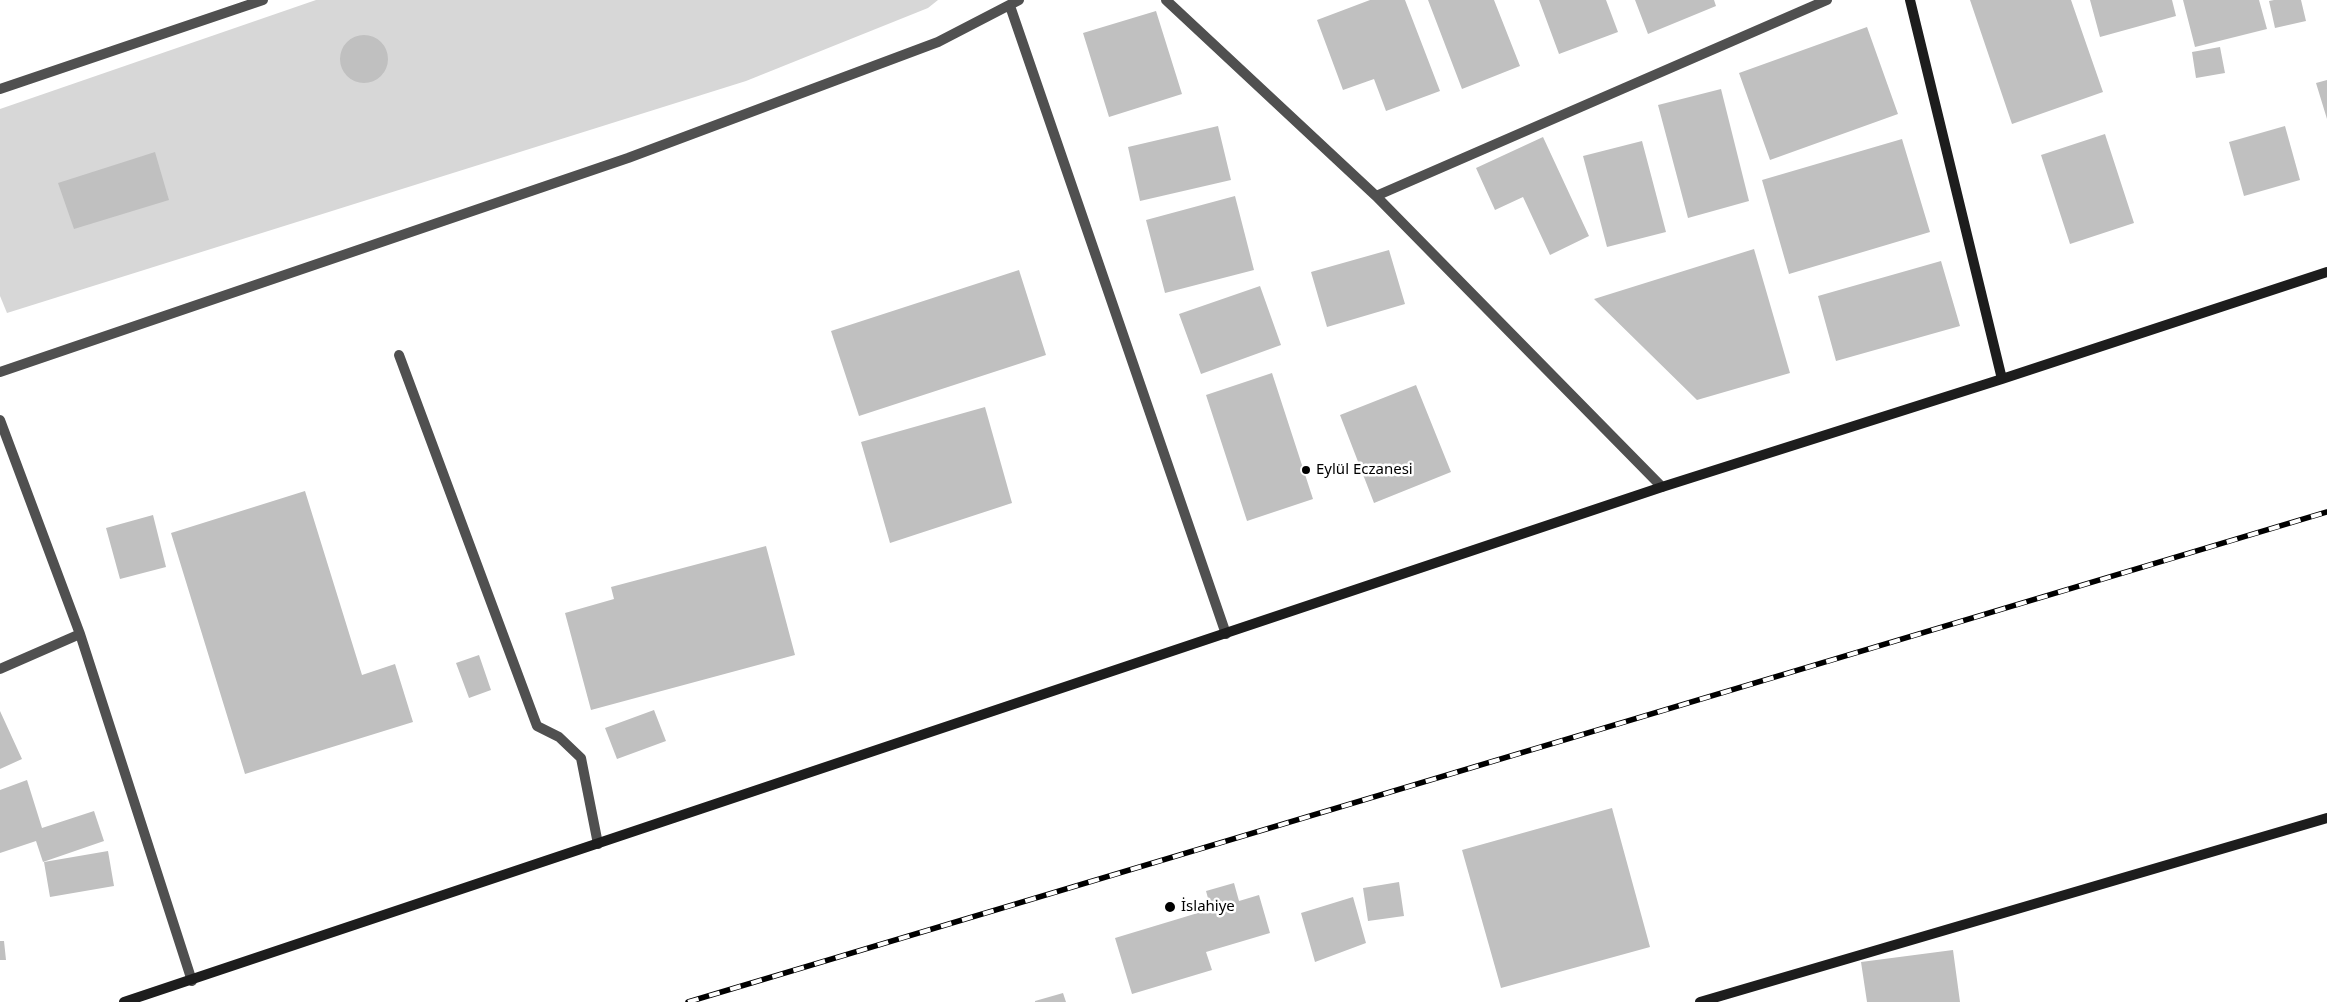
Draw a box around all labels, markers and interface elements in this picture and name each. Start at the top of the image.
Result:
place label: Eylül Eczanesi [1316,461,1413,479]
marker: Eylül Eczanesi [1300,464,1312,476]
place label: İslahiye [1181,898,1235,916]
marker: İslahiye [1163,900,1177,914]

